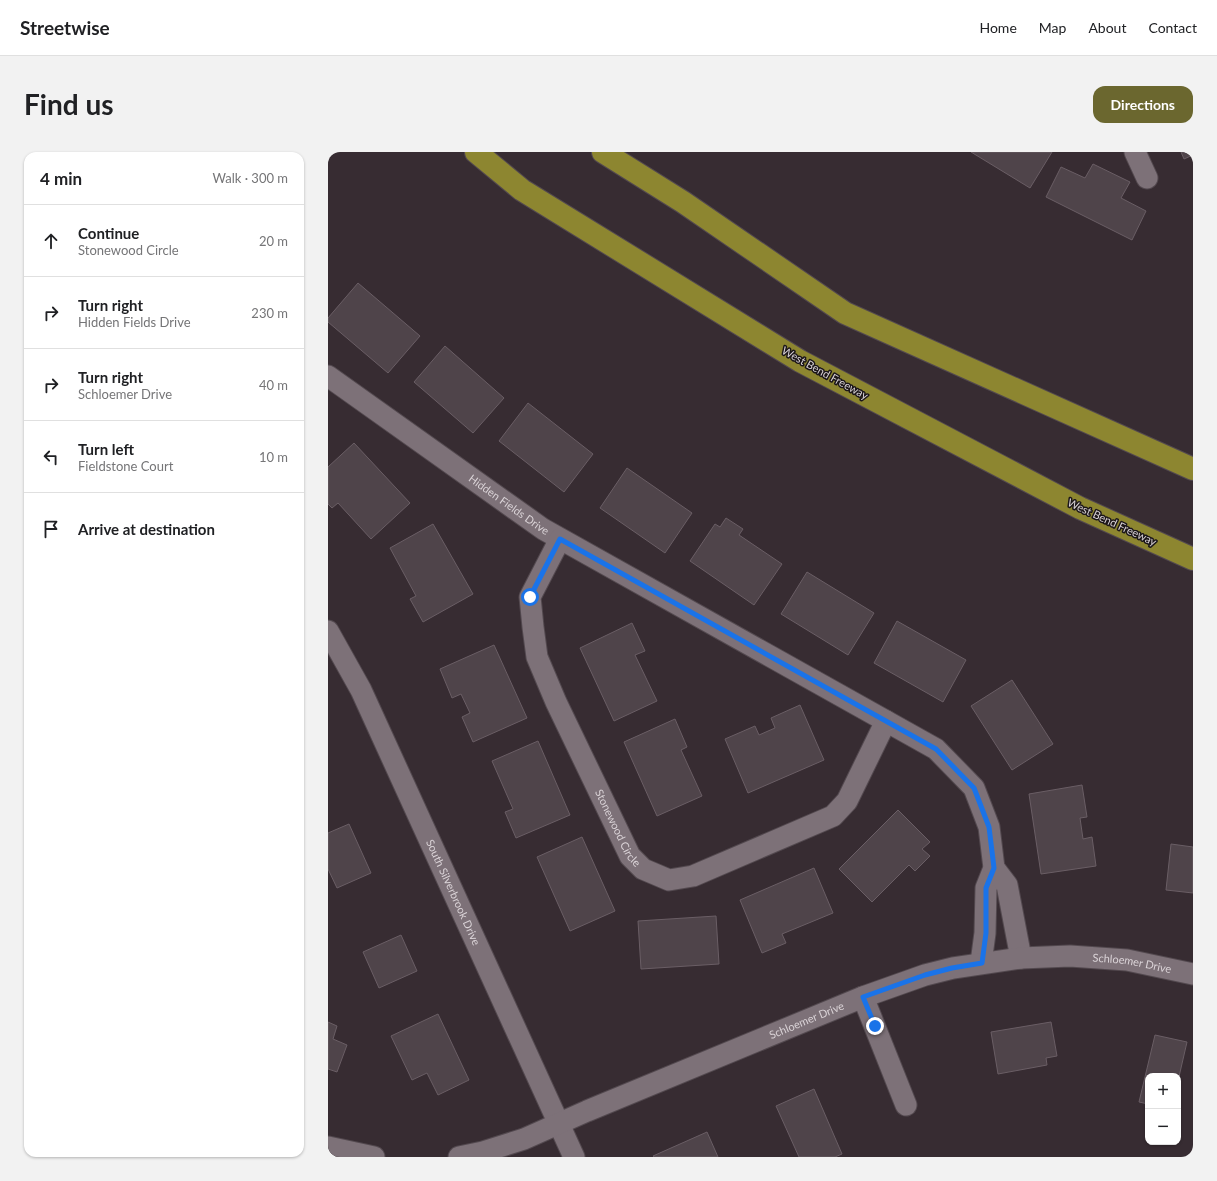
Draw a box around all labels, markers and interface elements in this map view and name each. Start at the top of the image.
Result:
text: Streetwise [20,16,110,39]
text: Home [979,19,1017,36]
text: Map [1039,19,1066,36]
text: About [1088,19,1126,36]
text: Contact [1148,19,1197,36]
button: Directions [1093,86,1193,123]
text: Find us [24,87,114,121]
text: 4 min [40,168,82,189]
text: Walk · 300 m [212,170,288,186]
text: Continue [78,224,139,242]
icon: ahead [40,230,62,252]
text: 20 m [259,233,288,249]
text: Stonewood Circle [78,242,179,258]
text: Turn right [78,296,143,314]
icon: right [40,302,62,324]
text: 230 m [251,305,288,321]
text: Hidden Fields Drive [78,314,191,330]
street label: West Bend Freeway [780,343,871,402]
text: Turn right [78,368,143,386]
icon: right [40,374,62,396]
text: 40 m [259,377,288,393]
text: Schloemer Drive [78,386,172,402]
text: Turn left [78,440,134,458]
icon: left [40,446,62,468]
text: 10 m [259,449,288,465]
text: Fieldstone Court [78,458,173,474]
street label: Hidden Fields Drive [467,471,552,537]
street label: West Bend Freeway [1066,495,1159,548]
icon: arrive [40,518,62,540]
text: Arrive at destination [78,520,215,538]
route start [521,588,539,606]
street label: Stonewood Circle [593,787,644,869]
street label: South Silverbrook Drive [424,837,484,947]
street label: Schloemer Drive [1092,951,1173,975]
street label: Schloemer Drive [767,999,846,1041]
route end [866,1017,884,1035]
map controls [1145,1073,1181,1145]
button: + [1145,1073,1181,1109]
button: − [1145,1109,1181,1145]

